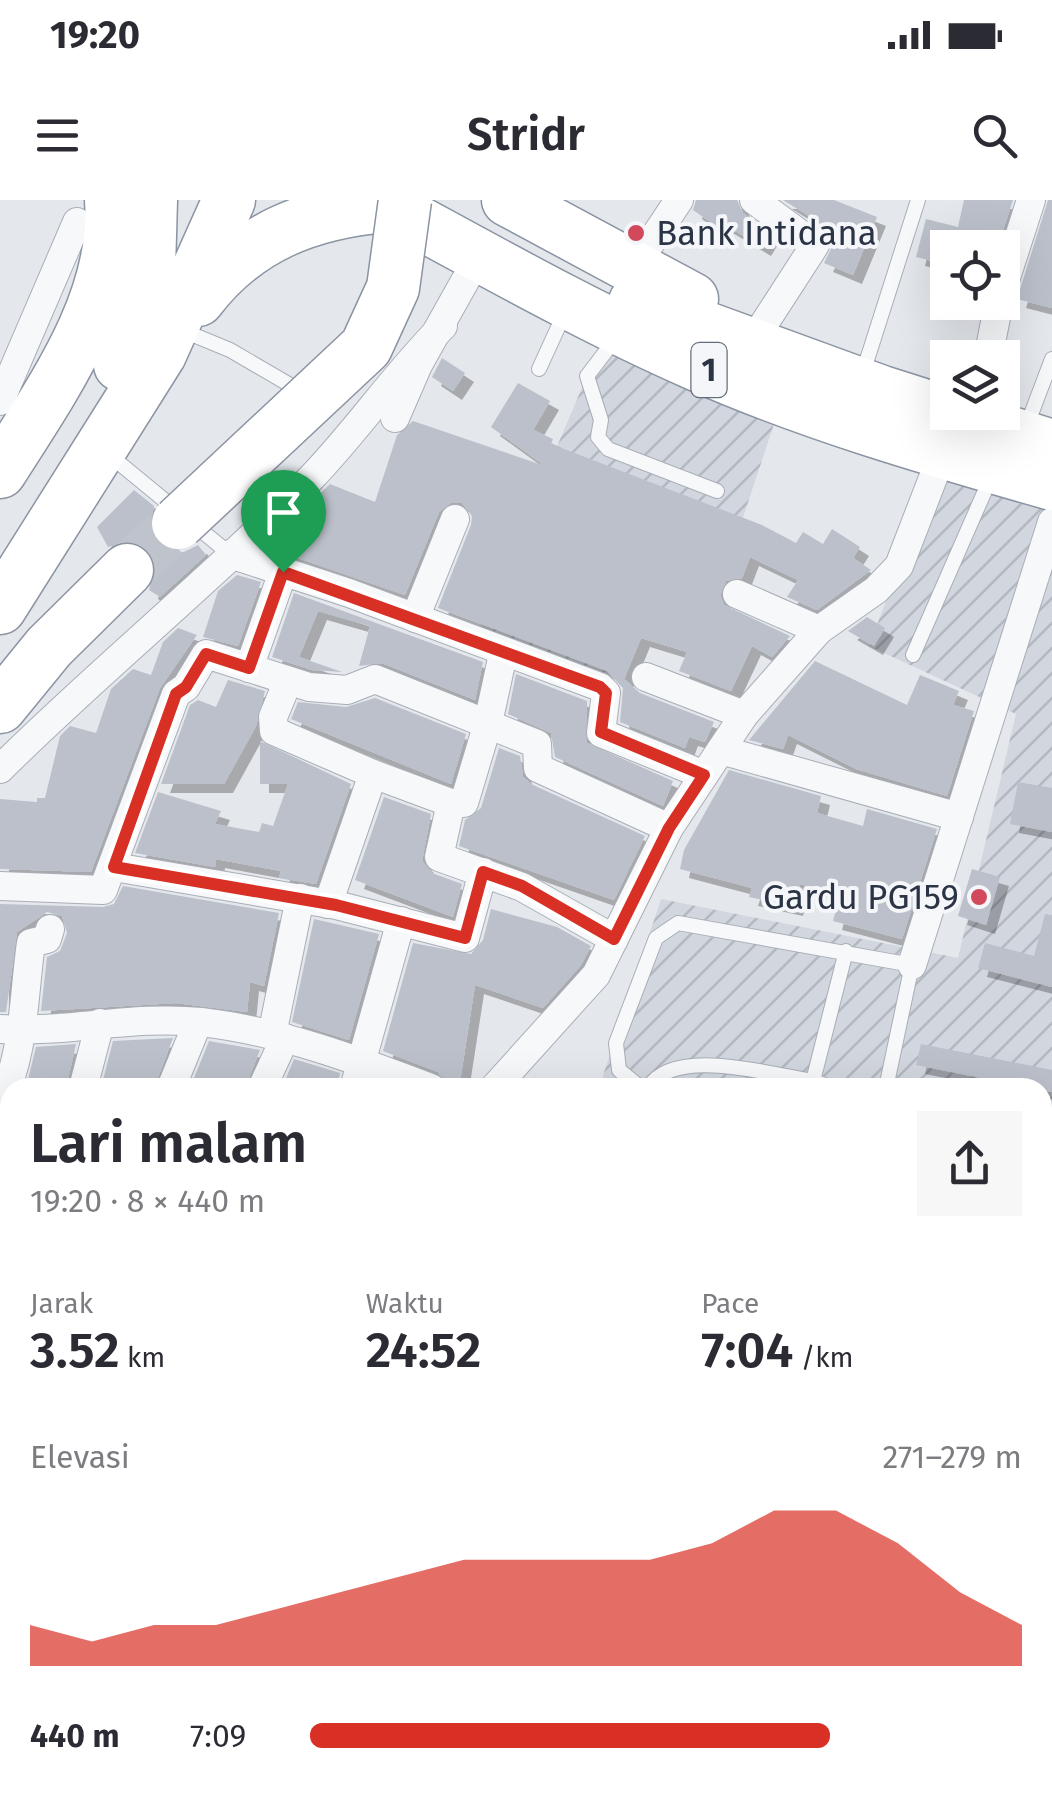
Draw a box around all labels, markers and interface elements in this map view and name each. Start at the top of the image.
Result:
text: 19:20 [50,12,140,58]
icon: menu [30,108,85,163]
text: Stridr [467,108,585,162]
icon: search [967,108,1022,163]
place label: Bank Intidana [656,212,877,254]
marker: Bank Intidana [625,222,647,244]
map controls [930,230,1020,430]
button: locate [930,230,1020,320]
button: layers [930,340,1020,430]
road number: 1 [692,343,726,397]
pin [241,470,326,573]
icon: arrive [256,485,311,540]
place label: Gardu PG159 [763,876,959,918]
marker: Gardu PG159 [968,886,990,908]
text: Lari malam [30,1111,307,1177]
button: share [917,1111,1022,1216]
text: 19:20 · 8 × 440 m [30,1182,265,1220]
text: Jarak [30,1287,93,1320]
text: Waktu [366,1287,444,1320]
text: Pace [701,1287,759,1320]
text: 3.52 [30,1320,120,1380]
text: 24:52 [366,1320,481,1380]
text: 7:04 [701,1320,793,1380]
text: km [120,1341,165,1374]
text: /km [793,1341,854,1374]
text: Elevasi [30,1438,130,1476]
text: 271–279 m [882,1438,1022,1476]
text: 440 m [30,1717,120,1755]
text: 7:09 [190,1717,246,1755]

